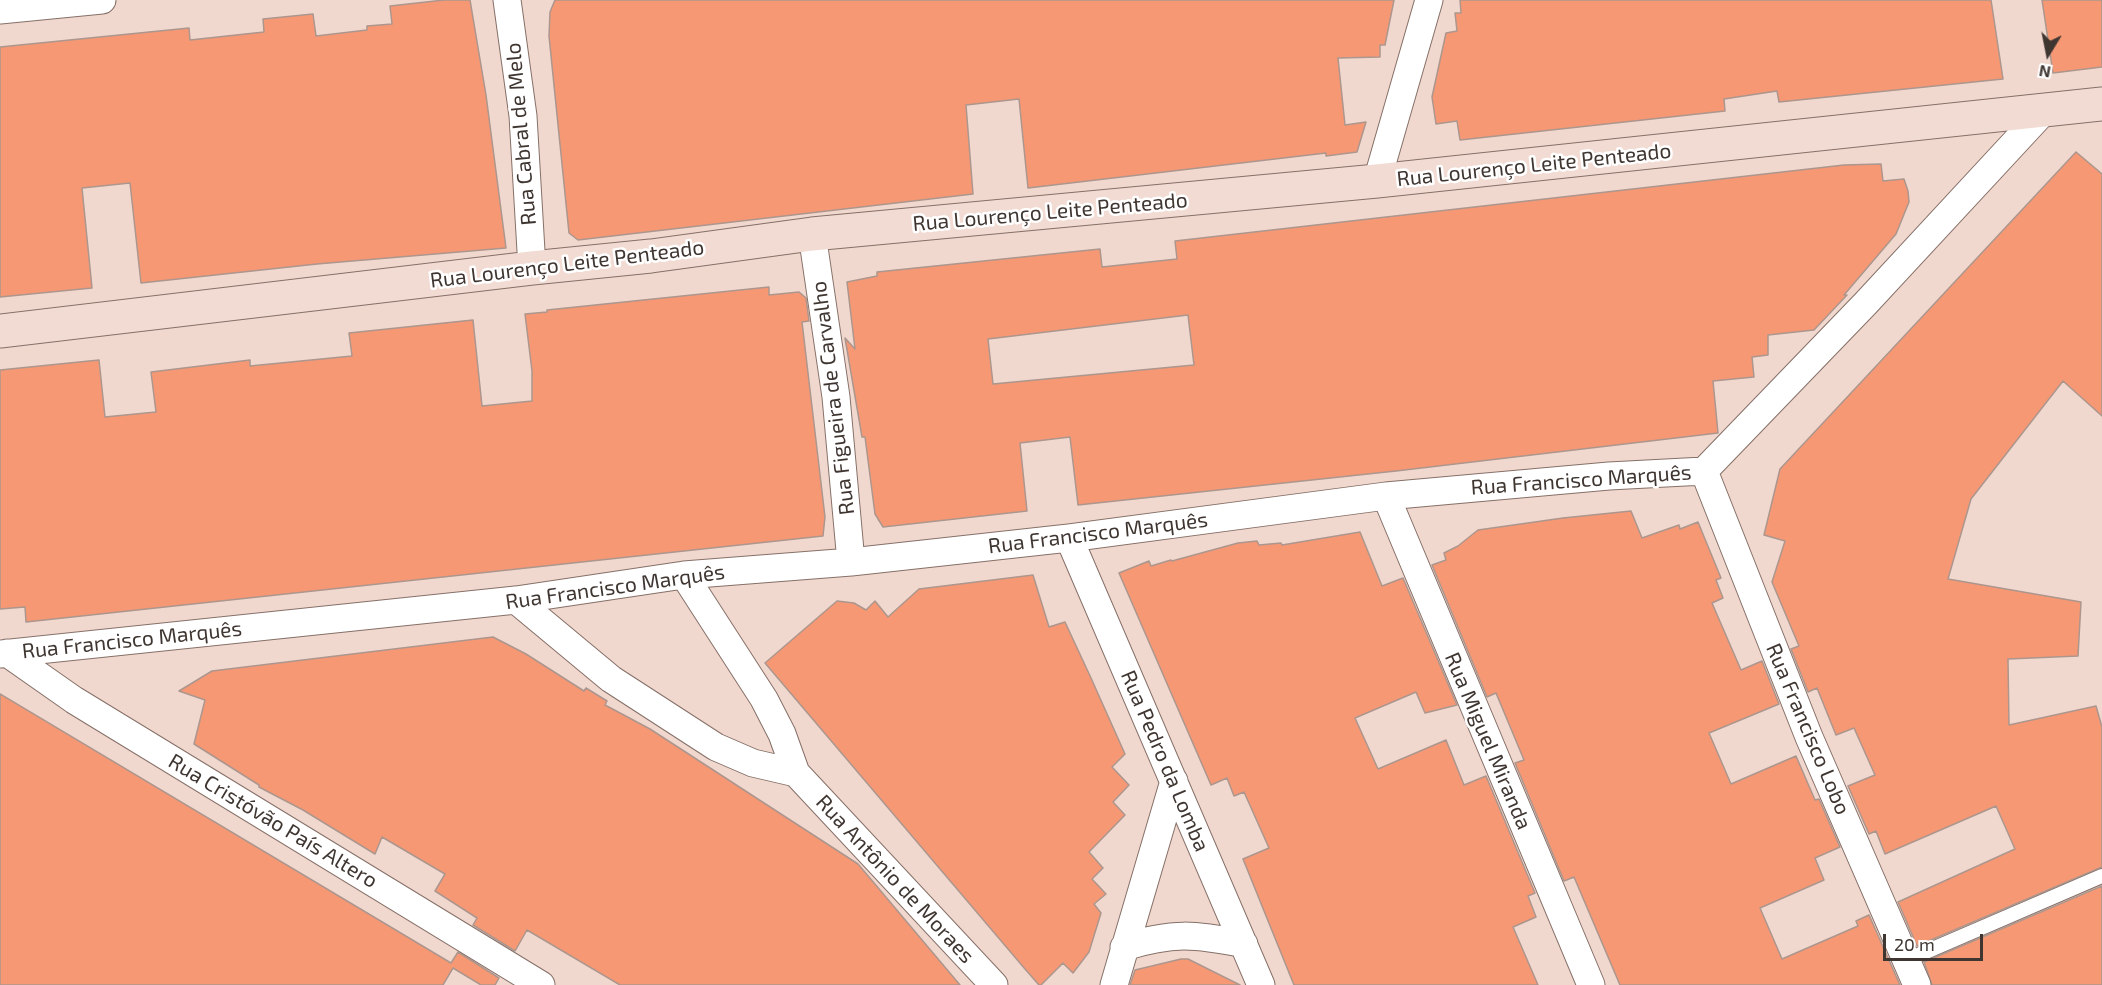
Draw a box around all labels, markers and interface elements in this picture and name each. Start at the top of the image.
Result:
north arrow [2018,24,2078,84]
street label: Rua Cabral de Melo [500,42,542,226]
text: N [2037,62,2052,83]
street label: Rua Lourenço Leite Penteado [1396,138,1672,192]
street label: Rua Lourenço Leite Penteado [911,187,1189,237]
street label: Rua Lourenço Leite Penteado [429,235,705,293]
street label: Rua Figueira de Carvalho [806,280,860,516]
street label: Rua Francisco Marquês [1470,460,1692,500]
street label: Rua Francisco Marquês [987,507,1209,559]
street label: Rua Francisco Marquês [504,559,726,615]
street label: Rua Francisco Marquês [21,616,243,664]
street label: Rua Francisco Lobo [1761,640,1855,818]
street label: Rua Miguel Miranda [1439,649,1537,833]
street label: Rua Pedro da Lomba [1115,667,1215,855]
street label: Rua Cristóvão País Altero [164,749,382,893]
street label: Rua Antônio de Moraes [811,790,979,968]
scale bar [1886,922,1986,960]
text: 20 m [1894,933,1935,955]

